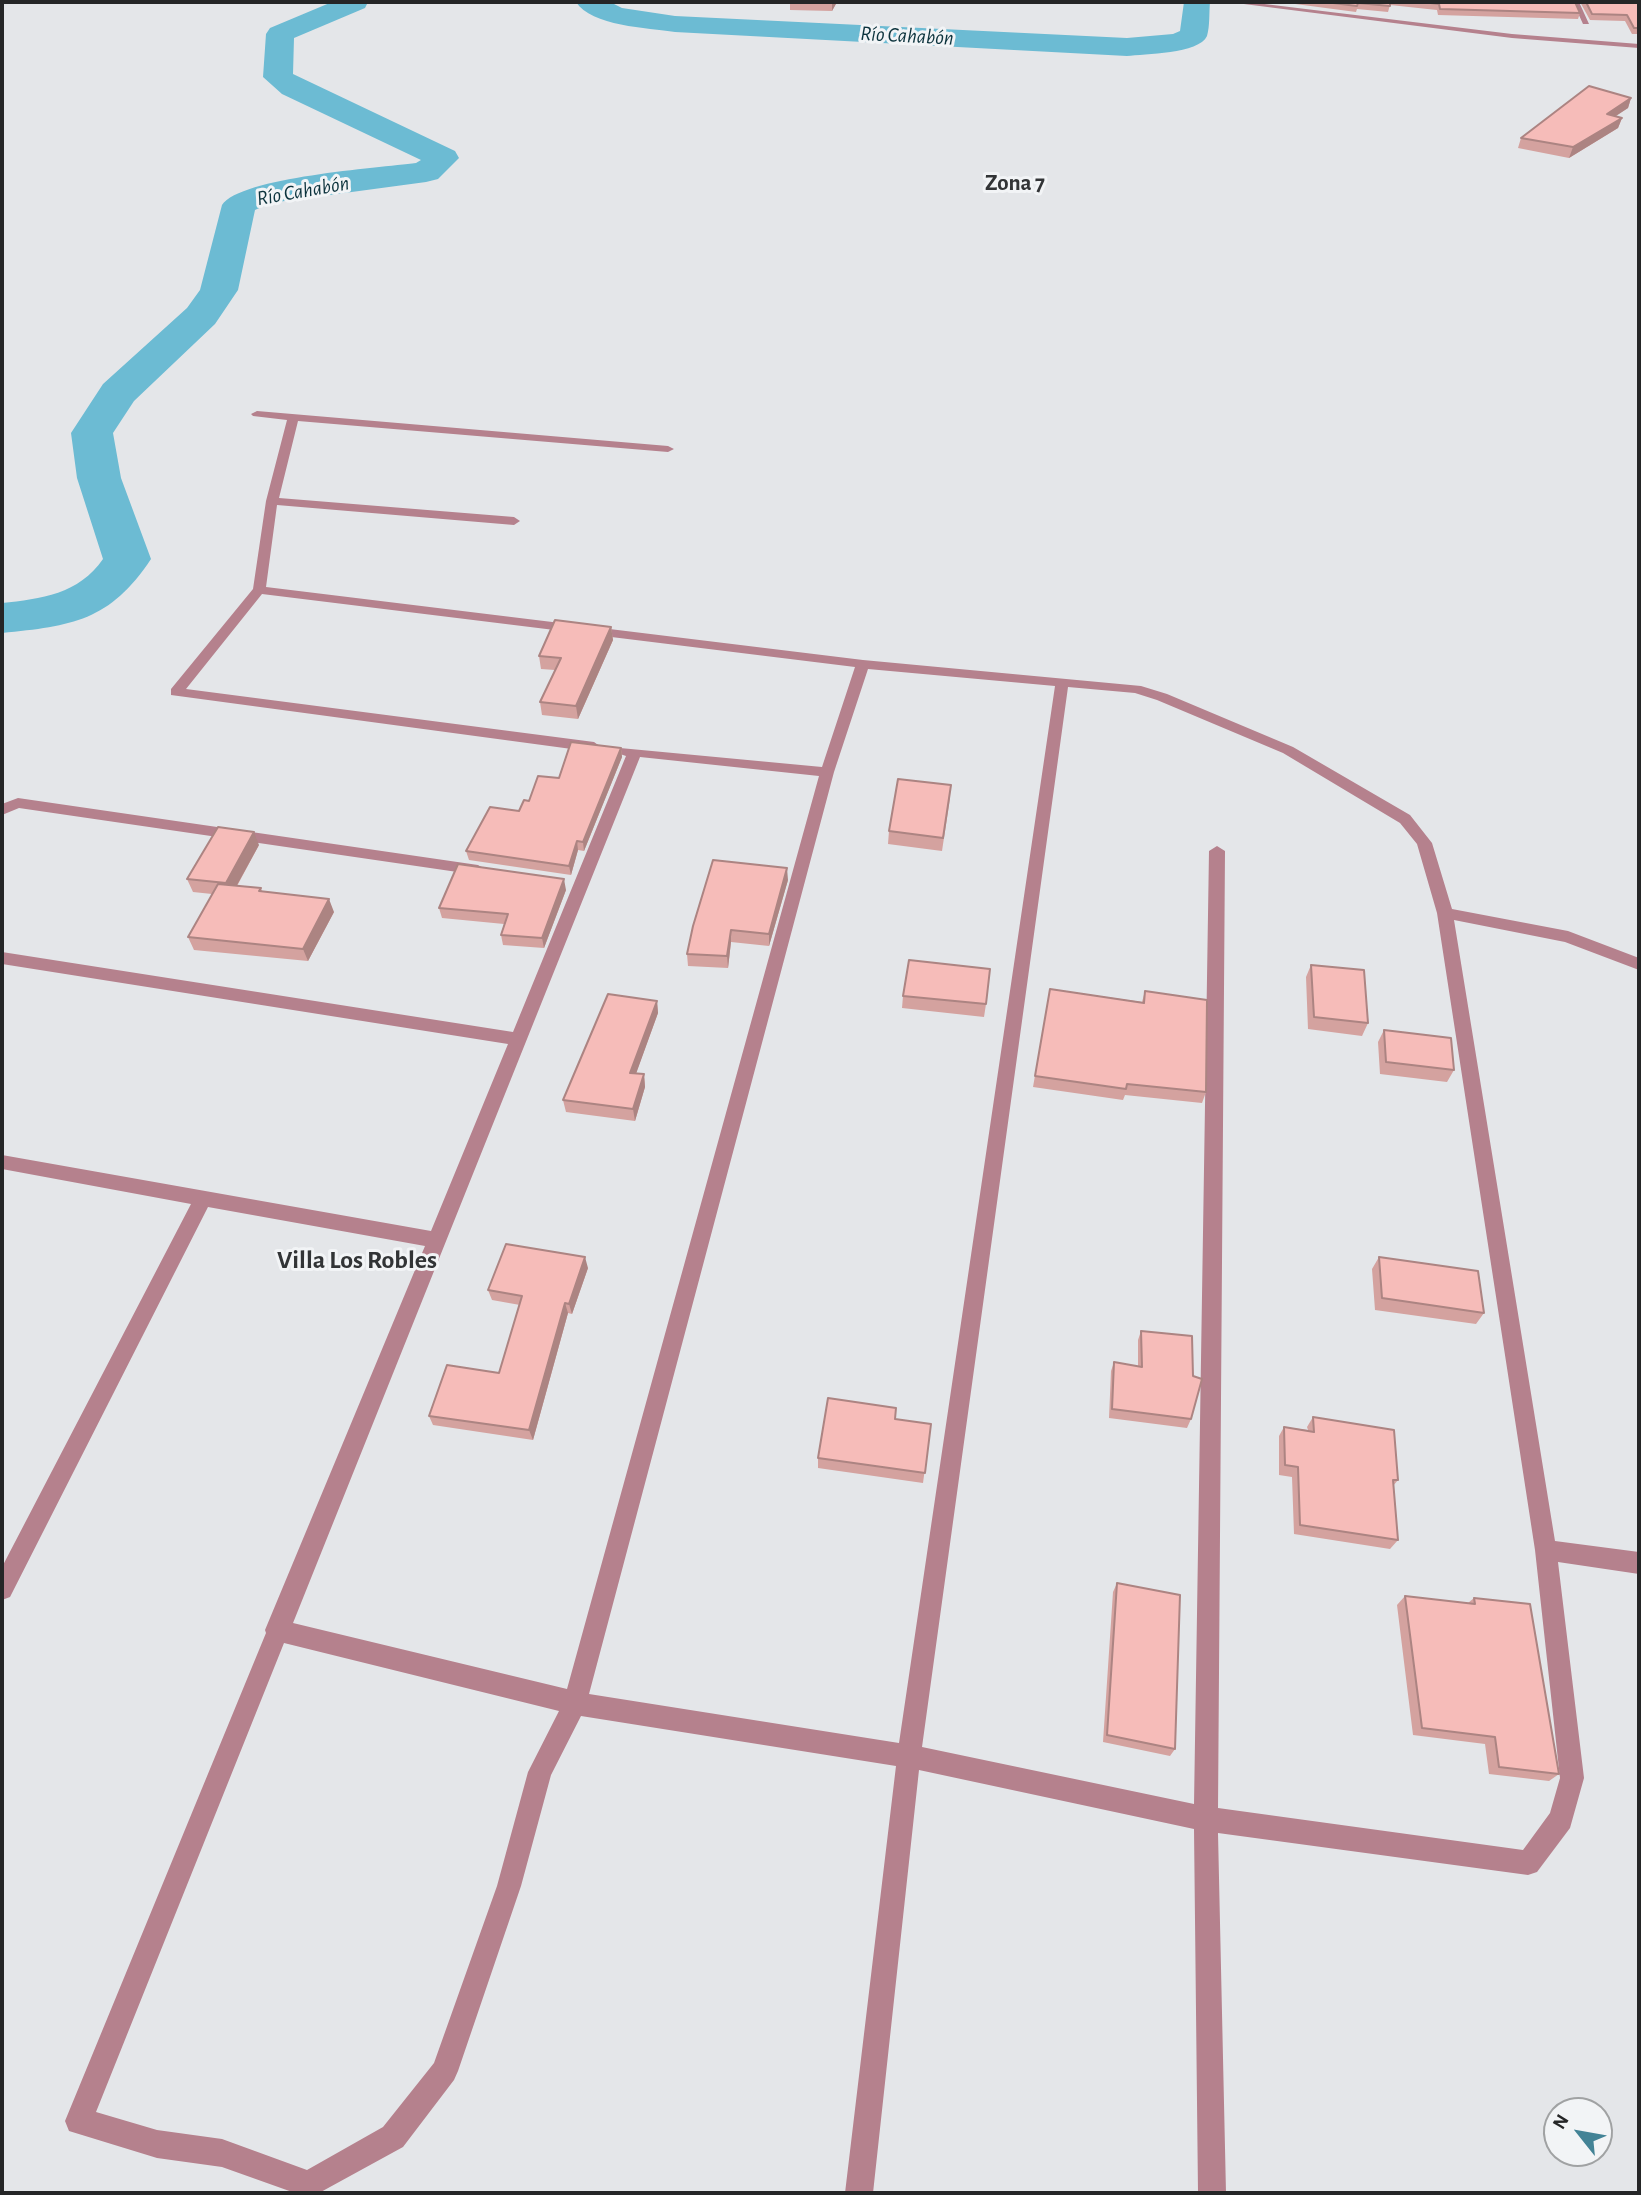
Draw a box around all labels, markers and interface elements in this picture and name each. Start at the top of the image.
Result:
water label: Río Cahabón [860,21,954,51]
district label: Zona 7 [985,169,1045,197]
water label: Río Cahabón [255,170,351,212]
district label: Villa Los Robles [277,1244,437,1276]
north arrow [1543,2097,1613,2167]
text: N [1550,2111,1573,2133]

